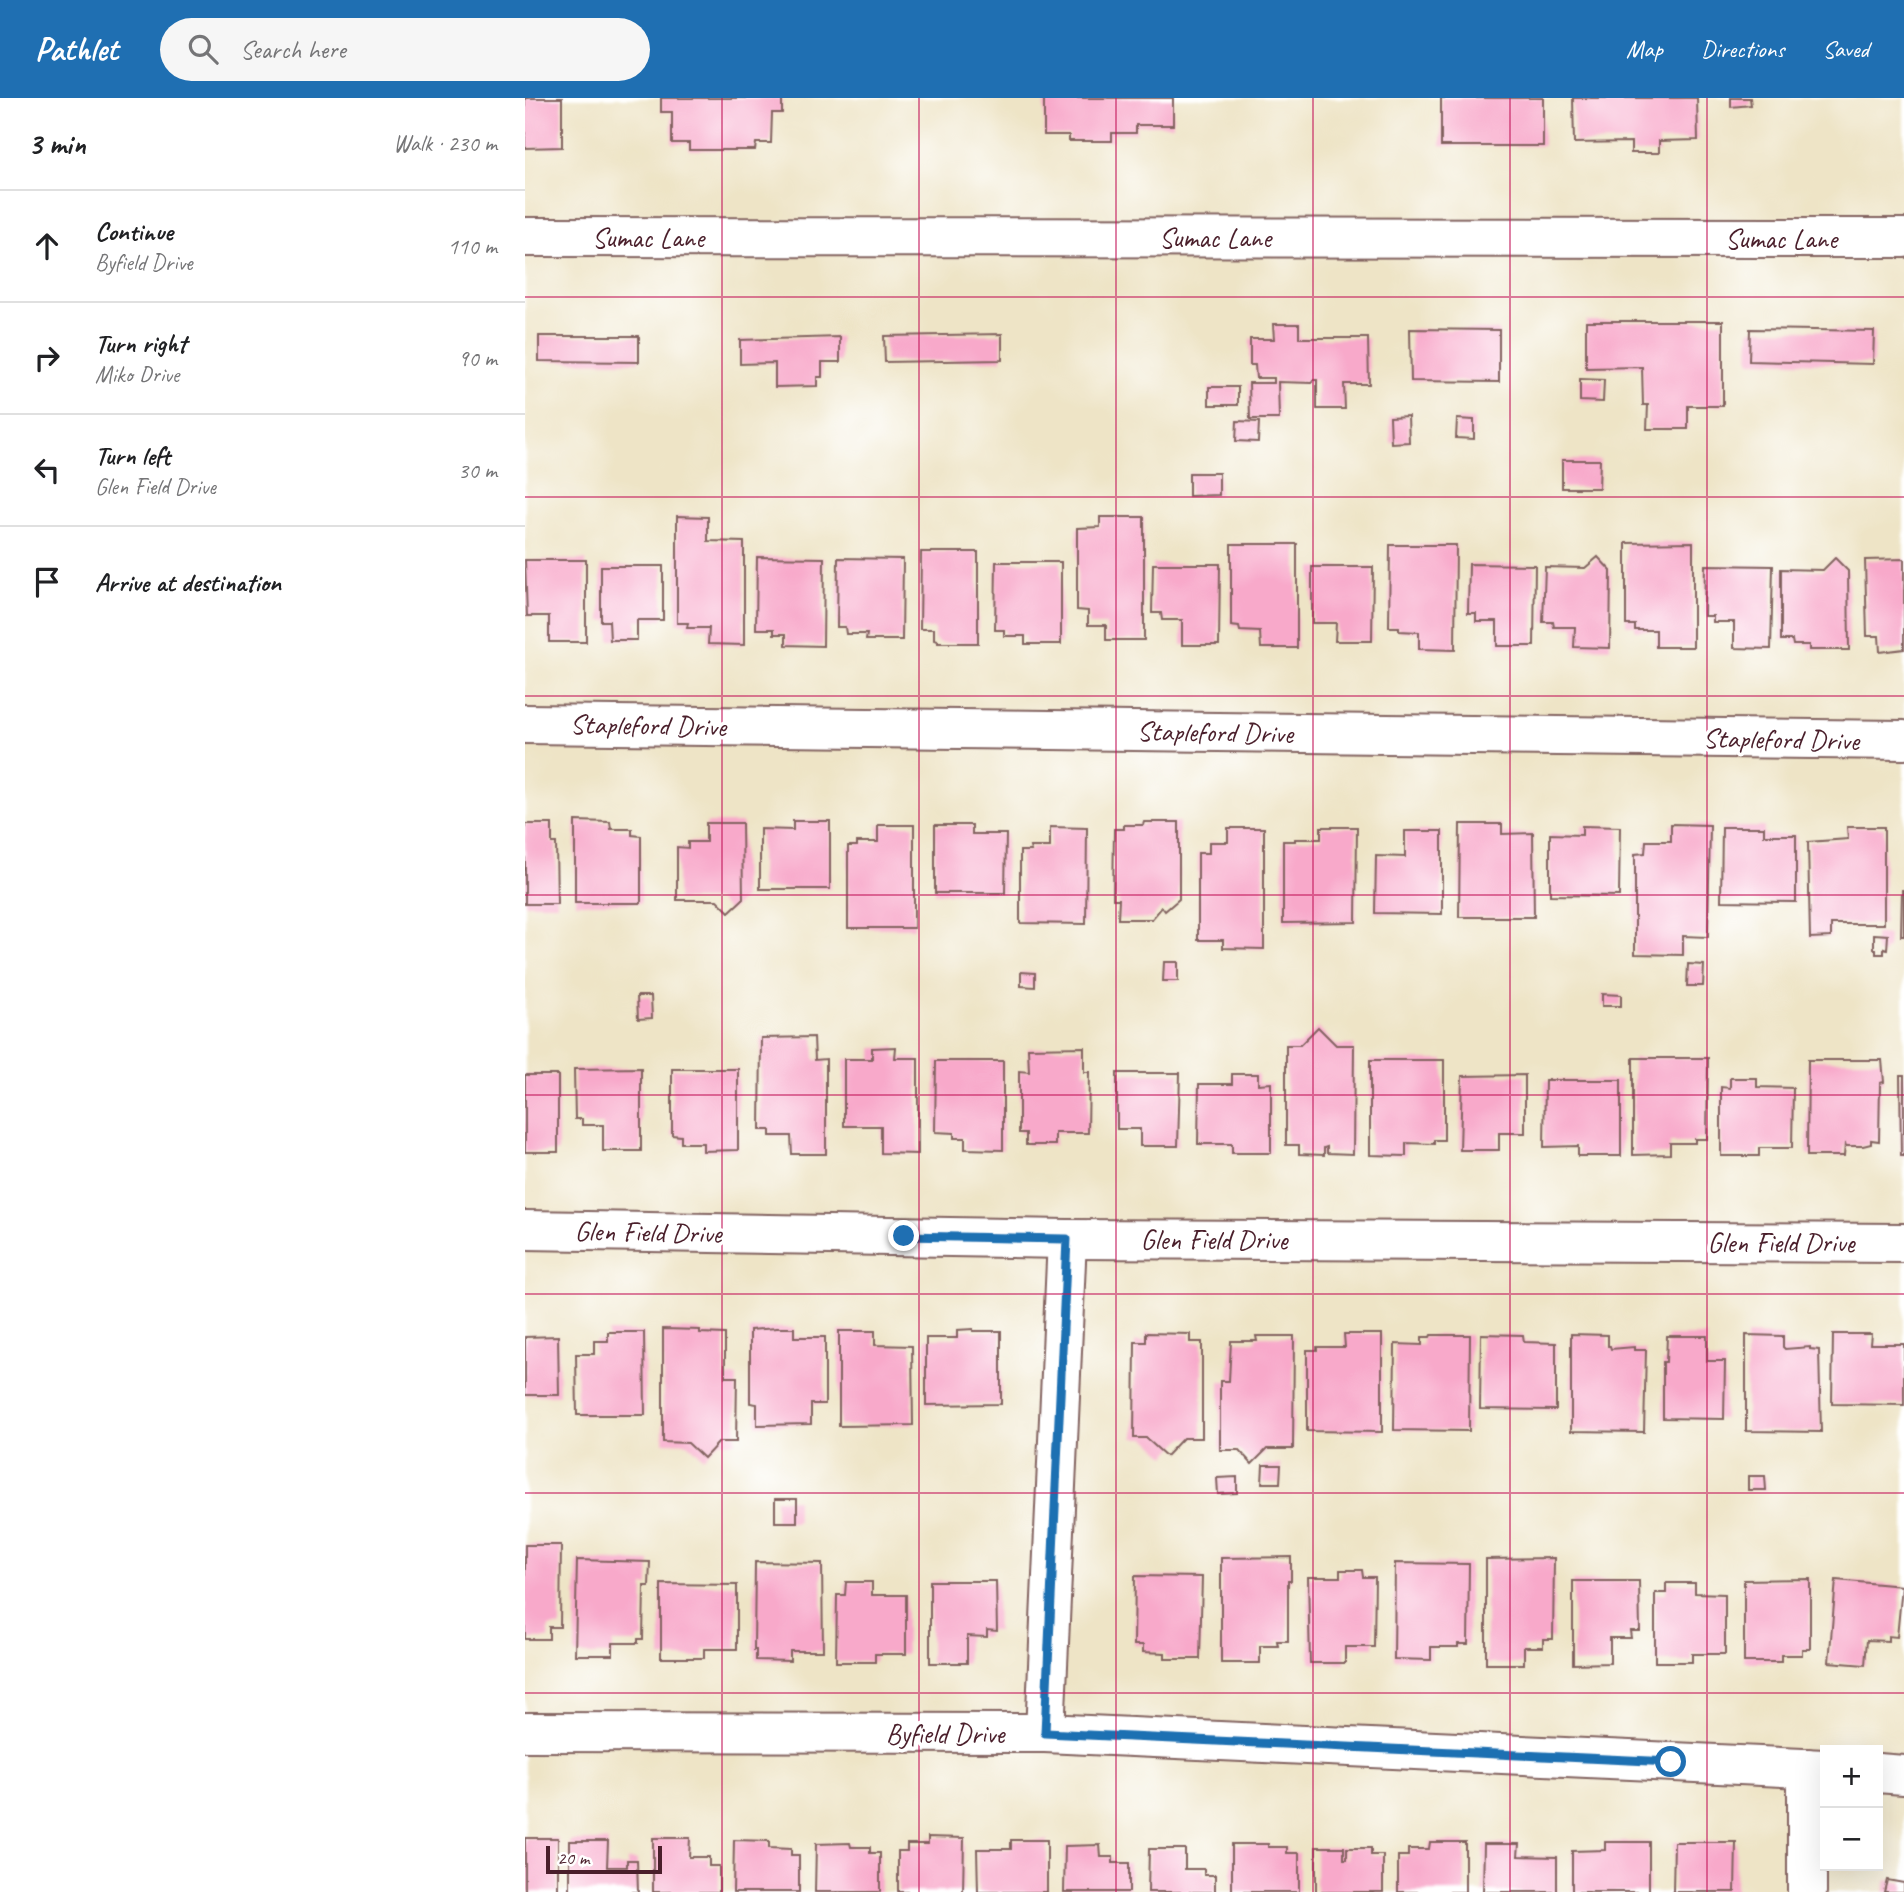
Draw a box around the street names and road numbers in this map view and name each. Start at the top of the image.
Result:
street label: Sumac Lane [592,220,706,255]
street label: Sumac Lane [1159,220,1273,255]
street label: Sumac Lane [1725,221,1839,256]
street label: Stapleford Drive [570,706,728,744]
street label: Stapleford Drive [1137,713,1295,751]
street label: Stapleford Drive [1703,720,1861,758]
street label: Glen Field Drive [574,1213,724,1251]
street label: Glen Field Drive [1141,1222,1289,1257]
street label: Glen Field Drive [1708,1225,1856,1260]
street label: Byfield Drive [886,1716,1006,1751]

